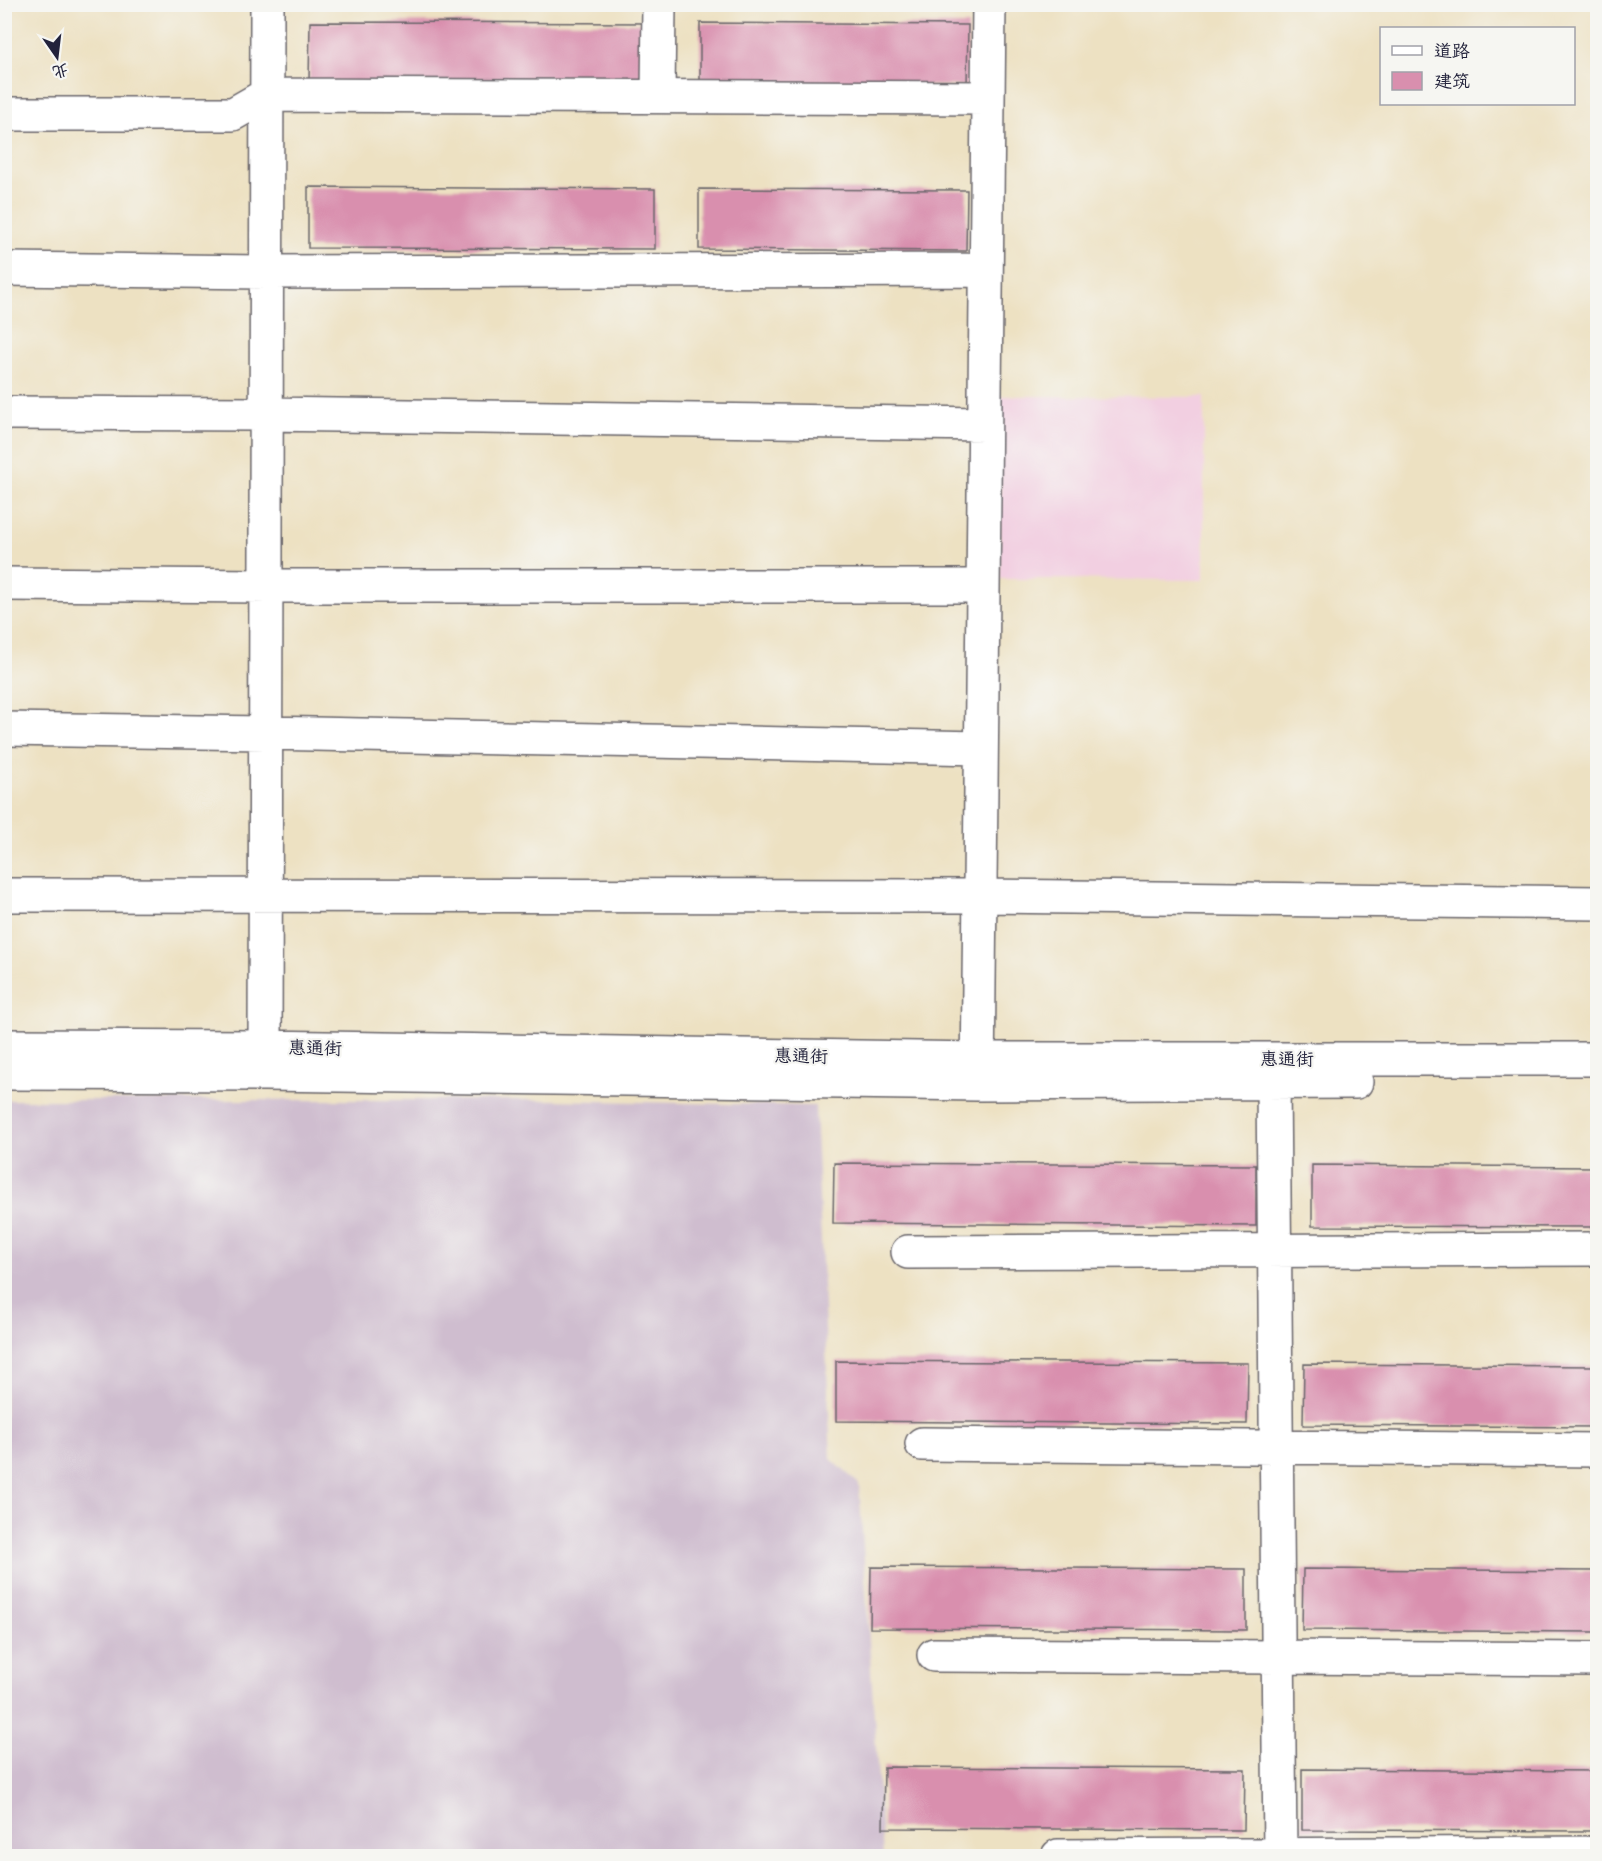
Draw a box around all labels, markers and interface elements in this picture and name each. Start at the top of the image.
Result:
north arrow [27,27,87,87]
legend [1380,27,1575,105]
text: 道路 [1434,41,1470,66]
text: 北 [49,56,71,82]
text: 建筑 [1434,71,1470,96]
street label: 惠通街 [288,1038,342,1063]
street label: 惠通街 [774,1046,828,1071]
street label: 惠通街 [1260,1049,1314,1074]

